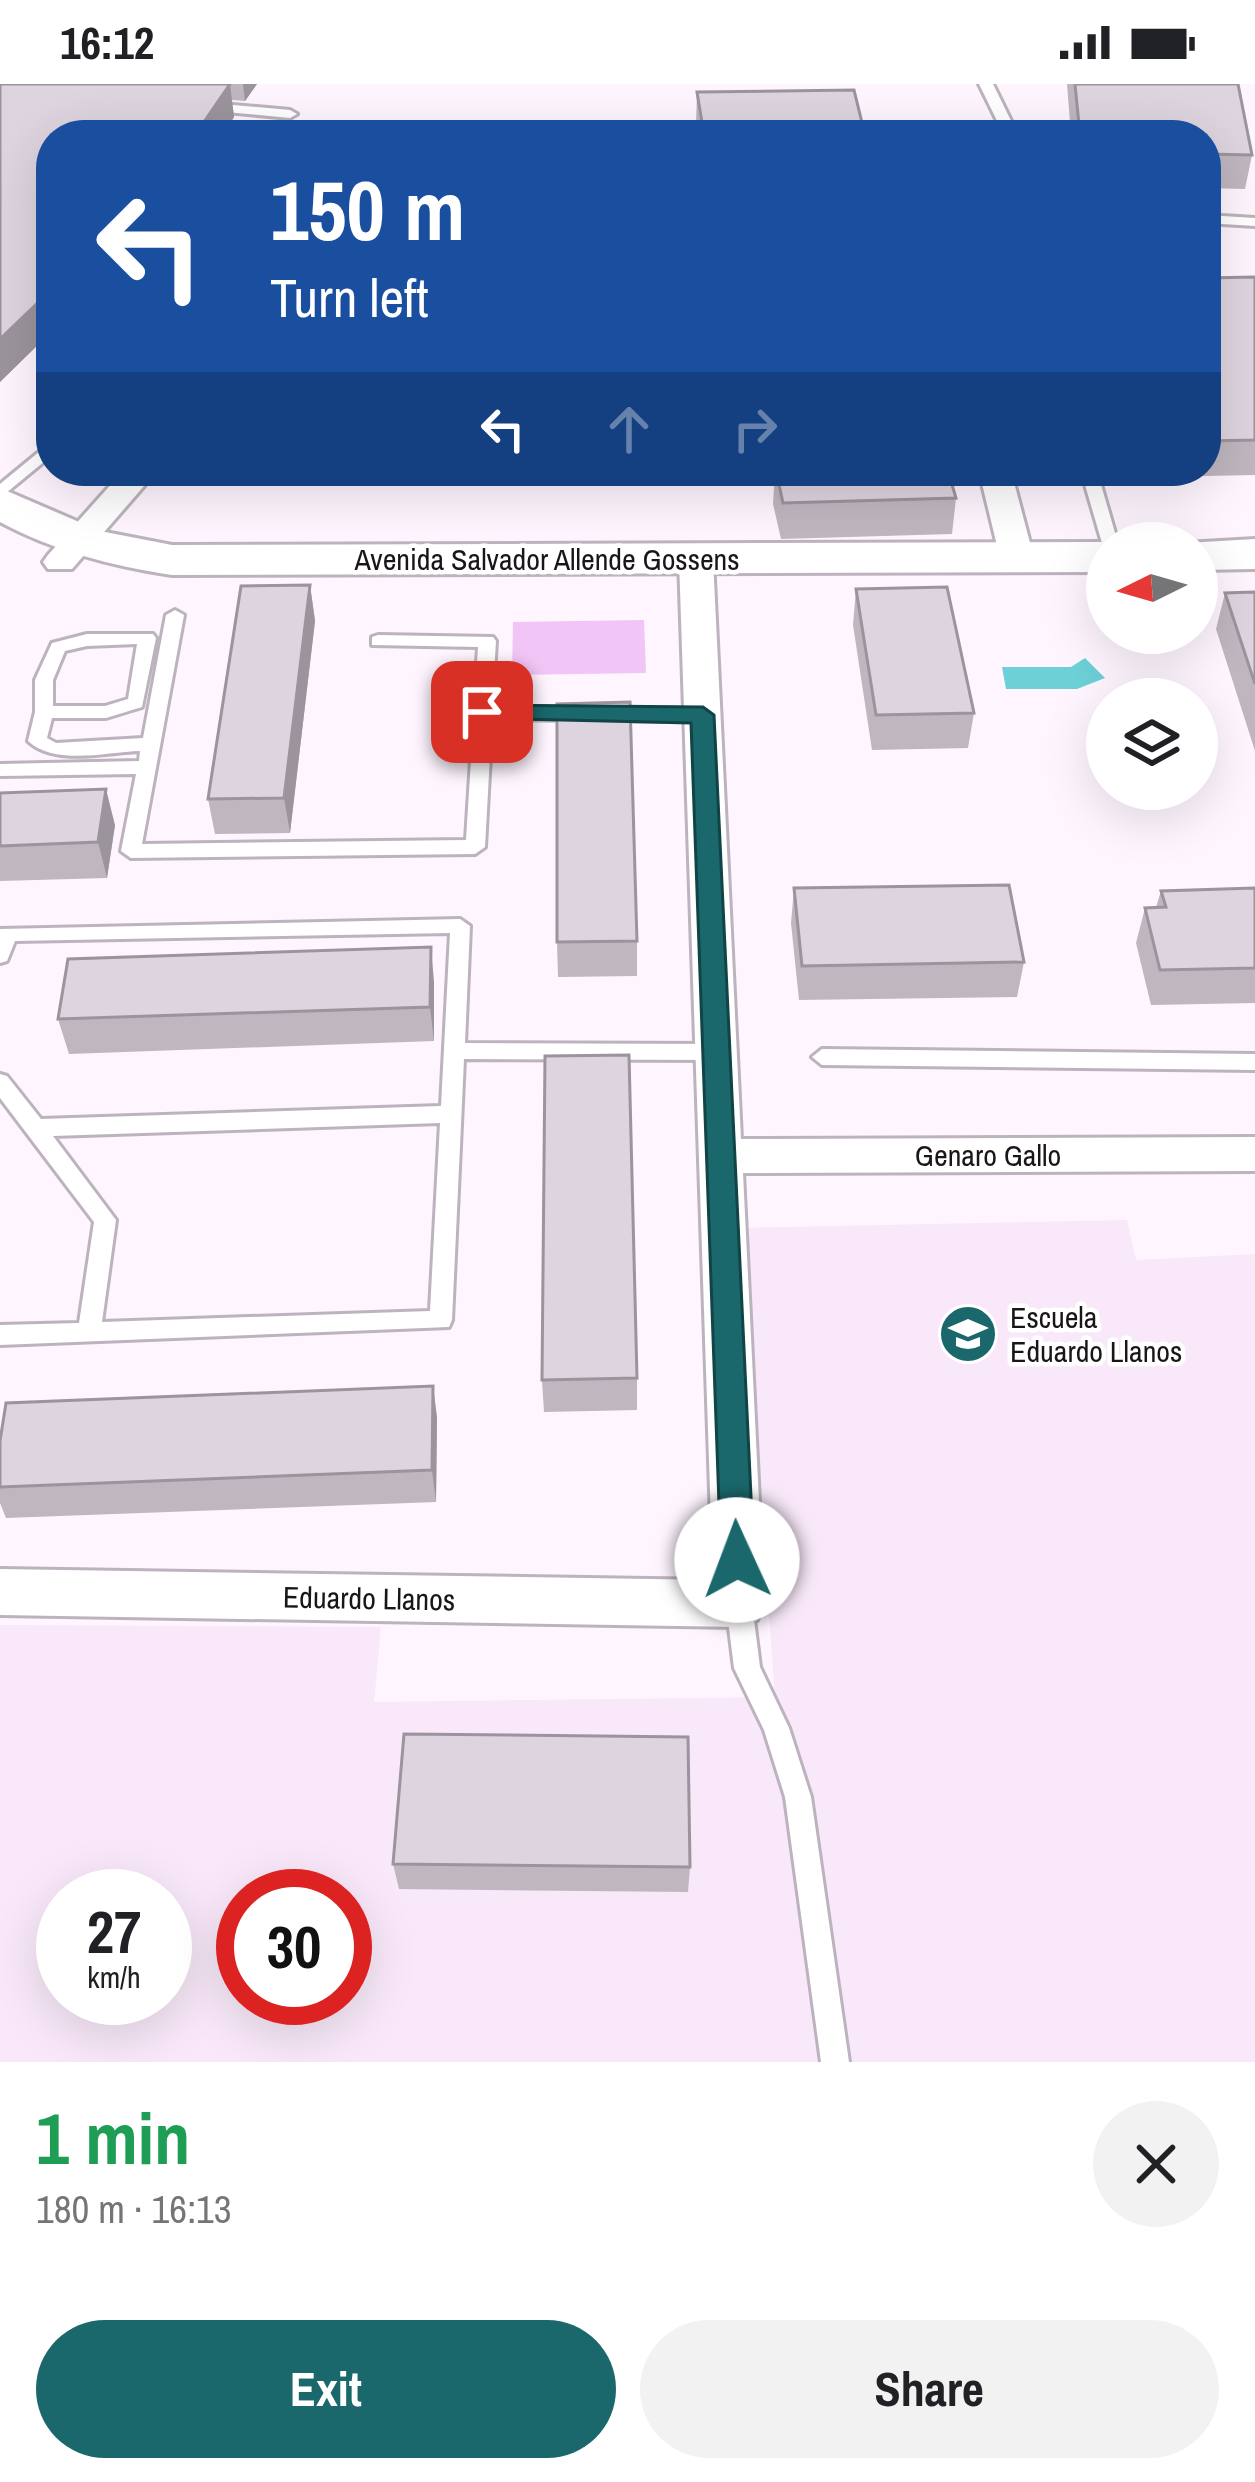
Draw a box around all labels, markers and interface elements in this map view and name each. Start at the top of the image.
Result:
text: 16:12 [60,12,154,73]
text: 150 m [270,153,465,266]
icon: left [72,168,228,324]
text: Turn left [270,261,429,334]
icon: left [470,396,536,462]
icon: ahead [596,396,662,462]
icon: right [722,396,788,462]
north arrow [1086,522,1218,654]
map controls [1086,522,1218,810]
street label: Avenida Salvador Allende Gossens [353,539,740,579]
pin [431,661,533,763]
button: layers [1086,678,1218,810]
icon: arrive [449,679,515,745]
street label: Genaro Gallo [915,1135,1061,1175]
place label: Escuela Eduardo Llanos [1010,1297,1182,1371]
school or university icon: Escuela Eduardo Llanos [937,1303,999,1365]
position arrow [674,1497,800,1623]
street label: Eduardo Llanos [283,1576,455,1620]
speed limit sign: 30 [216,1869,372,2025]
text: 27 [87,1891,141,1972]
text: km/h [87,1957,141,1997]
text: 1 min [36,2089,190,2186]
button: close [1093,2101,1219,2227]
text: 180 m · 16:13 [36,2183,232,2235]
button: Exit [36,2320,616,2458]
button: Share [640,2320,1219,2458]

